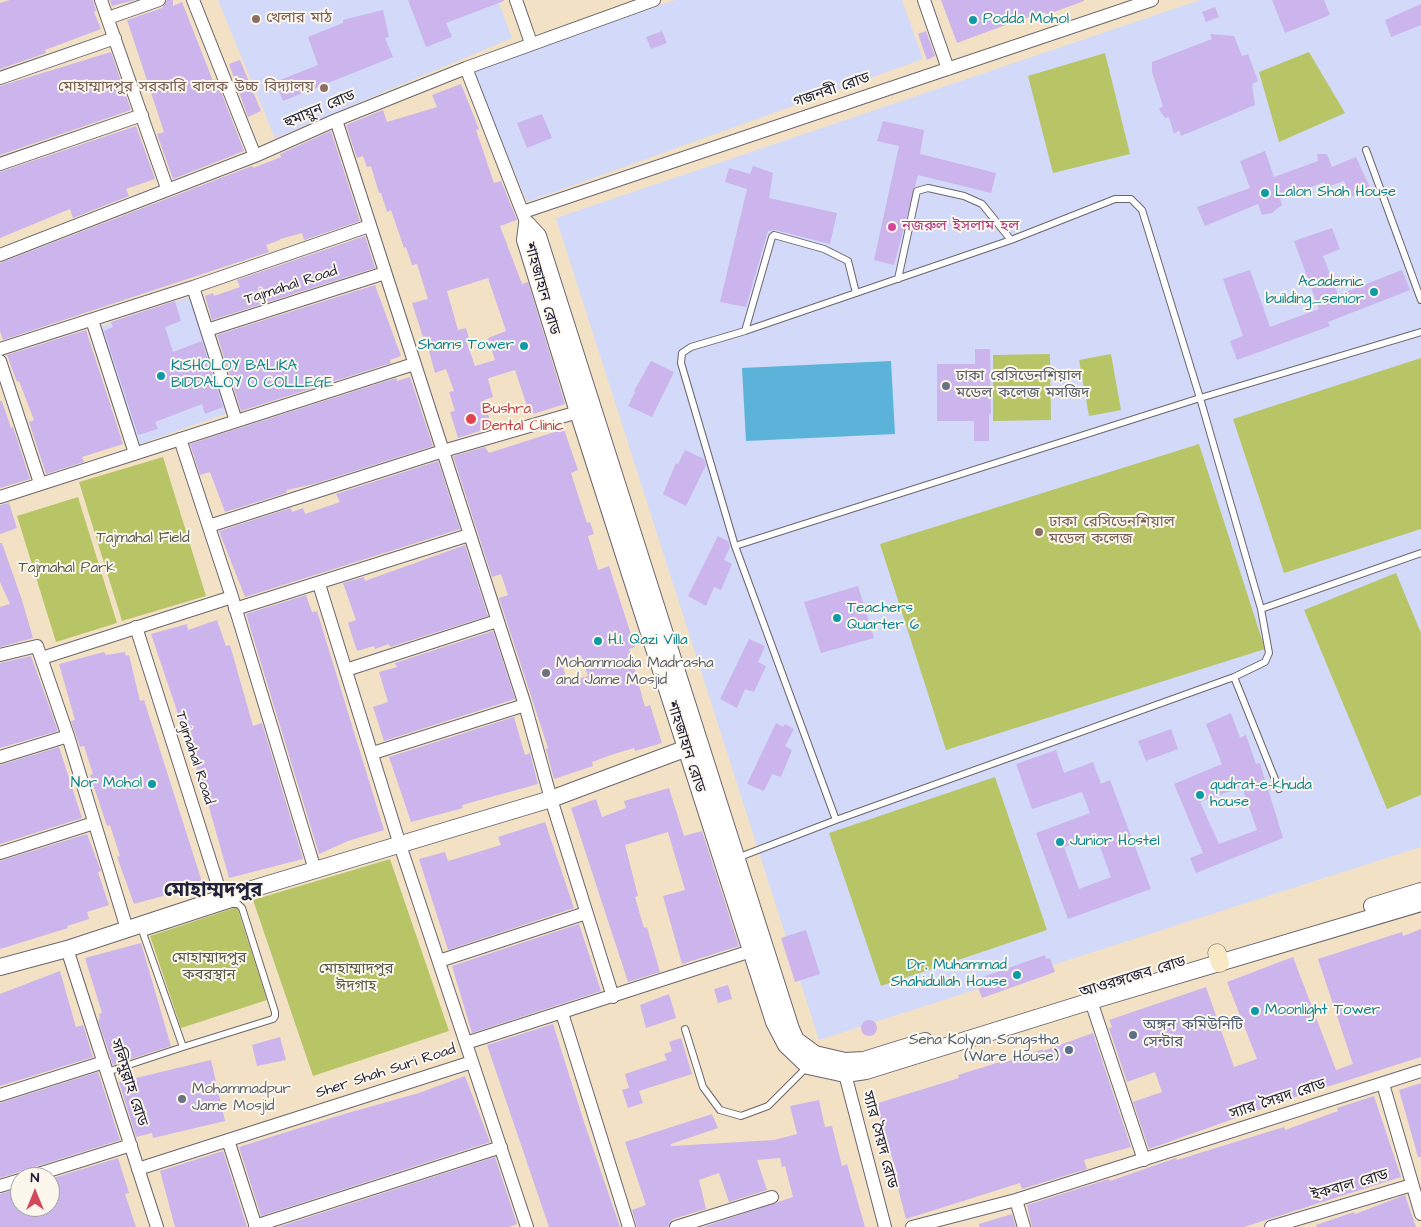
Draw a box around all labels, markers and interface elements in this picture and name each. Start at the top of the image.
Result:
place label: খেলার মাঠ [266,10,332,28]
place label: Podda Mohol [983,11,1069,29]
marker: খেলার মাঠ [250,13,262,25]
marker: Podda Mohol [967,14,979,26]
street label: গজনবী রোড [791,70,873,112]
place label: মোহাম্মাদপুর সরকারি বালক উচ্চ বিদ্যালয় [58,79,314,97]
marker: মোহাম্মাদপুর সরকারি বালক উচ্চ বিদ্যালয় [318,82,330,94]
street label: হুমায়ুন রোড [282,87,358,133]
place label: Lalon Shah House [1275,184,1396,202]
marker: Lalon Shah House [1259,187,1271,199]
place label: নজরুল ইসলাম হল [902,218,1019,236]
marker: নজরুল ইসলাম হল [886,221,898,233]
street label: শাহজাহান রোড [519,241,563,337]
street label: Tajmahal Road [242,262,340,310]
place label: Academic building_senior [1266,274,1364,309]
marker: Academic building_senior [1368,286,1380,298]
place label: Shams Tower [418,337,514,355]
marker: Shams Tower [518,340,530,352]
place label: KISHOLOY BALIKA BIDDALOY O COLLEGE [171,358,333,393]
place label: ঢাকা রেসিডেনশিয়াল মডেল কলেজ মসজিদ [956,368,1089,403]
marker: KISHOLOY BALIKA BIDDALOY O COLLEGE [155,370,167,382]
marker: ঢাকা রেসিডেনশিয়াল মডেল কলেজ মসজিদ [940,380,952,392]
place label: Bushra Dental Clinic [482,401,564,436]
marker: Bushra Dental Clinic [464,412,478,426]
place label: ঢাকা রেসিডেনশিয়াল মডেল কলেজ [1049,514,1175,549]
marker: ঢাকা রেসিডেনশিয়াল মডেল কলেজ [1033,526,1045,538]
park label: Tajmahal Field [96,530,190,548]
park label: Tajmahal Park [18,560,116,578]
place label: Teachers Quarter 6 [847,600,919,635]
marker: Teachers Quarter 6 [831,612,843,624]
place label: H.I. Qazi Villa [608,632,688,650]
marker: H.I. Qazi Villa [592,635,604,647]
place label: Mohammodia Madrasha and Jame Mosjid [556,655,714,690]
marker: Mohammodia Madrasha and Jame Mosjid [540,667,552,679]
street label: শাহজাহান রোড [662,699,708,795]
street label: Tajmahal Road [170,709,218,807]
place label: Nor Mohol [71,775,142,793]
place label: qudrat-e-khuda house [1210,777,1312,812]
marker: Nor Mohol [146,778,158,790]
marker: qudrat-e-khuda house [1194,789,1206,801]
place label: Junior Hostel [1070,833,1160,851]
marker: Junior Hostel [1054,836,1066,848]
district label: মোহাম্মদপুর [164,880,262,904]
park label: মোহাম্মাদপুর কবরস্থান [172,950,246,985]
street label: আওরঙ্গজেব রোড [1078,953,1188,1003]
place label: Dr. Muhammad Shahidullah House [891,957,1007,992]
park label: মোহাম্মাদপুর ঈদগাহ [319,961,393,996]
marker: Dr. Muhammad Shahidullah House [1011,969,1023,981]
place label: Moonlight Tower [1265,1002,1380,1020]
marker: Moonlight Tower [1249,1005,1261,1017]
place label: অঙ্গন কমিউনিটি সেন্টার [1143,1017,1243,1052]
marker: অঙ্গন কমিউনিটি সেন্টার [1127,1029,1139,1041]
place label: Sena Kolyan Songstha (Ware House) [909,1032,1059,1067]
street label: সলিমুল্লাহ রোড [105,1037,151,1129]
street label: Sher Shah Suri Road [314,1041,458,1103]
marker: Sena Kolyan Songstha (Ware House) [1063,1044,1075,1056]
street label: স্যার সৈয়দ রোড [1228,1076,1328,1124]
place label: Mohammadpur Jame Mosjid [192,1081,291,1116]
street label: স্যার সৈয়দ রোড [857,1089,901,1191]
marker: Mohammadpur Jame Mosjid [176,1093,188,1105]
street label: ইকবাল রোড [1310,1166,1390,1206]
north arrow [10,1167,60,1217]
text: N [31,1168,39,1188]

